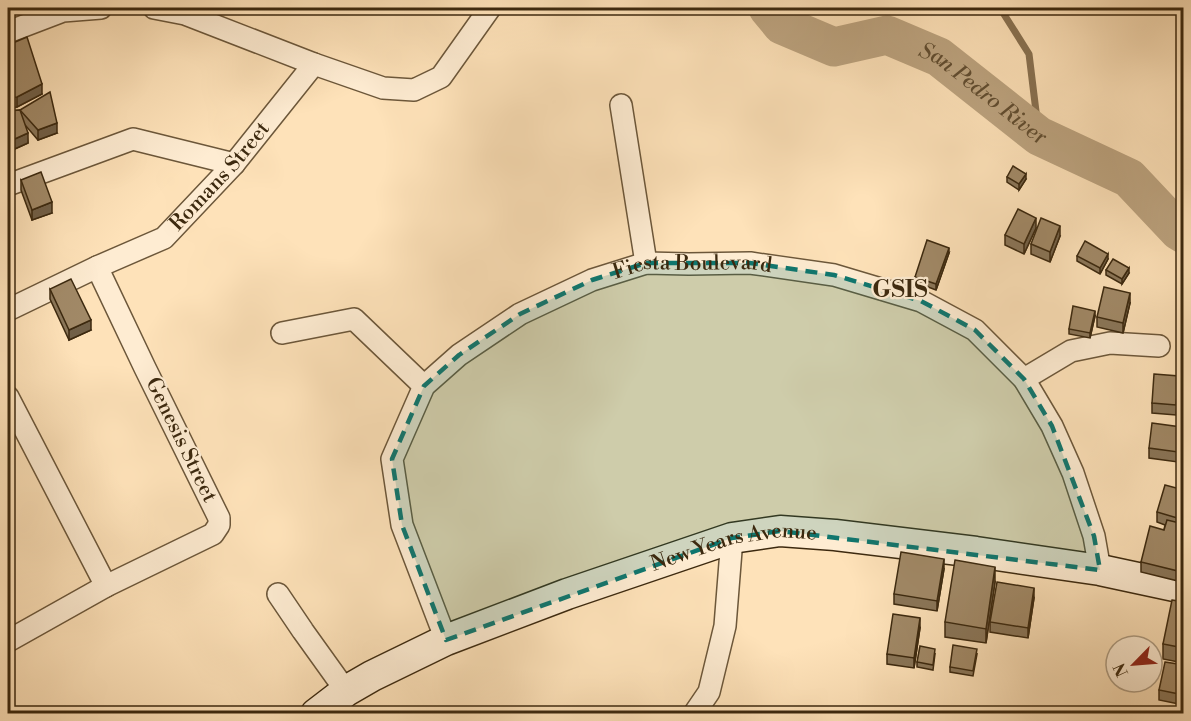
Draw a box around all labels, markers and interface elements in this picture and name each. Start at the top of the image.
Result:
water label: San Pedro River [915,37,1051,151]
street label: Romans Street [164,116,276,237]
street label: Fiesta Boulevard [609,250,774,286]
district label: GSIS [872,275,928,305]
street label: Genesis Street [140,373,223,507]
street label: New Years Avenue [647,518,818,578]
north arrow [1104,634,1164,694]
text: N [1109,660,1133,680]

